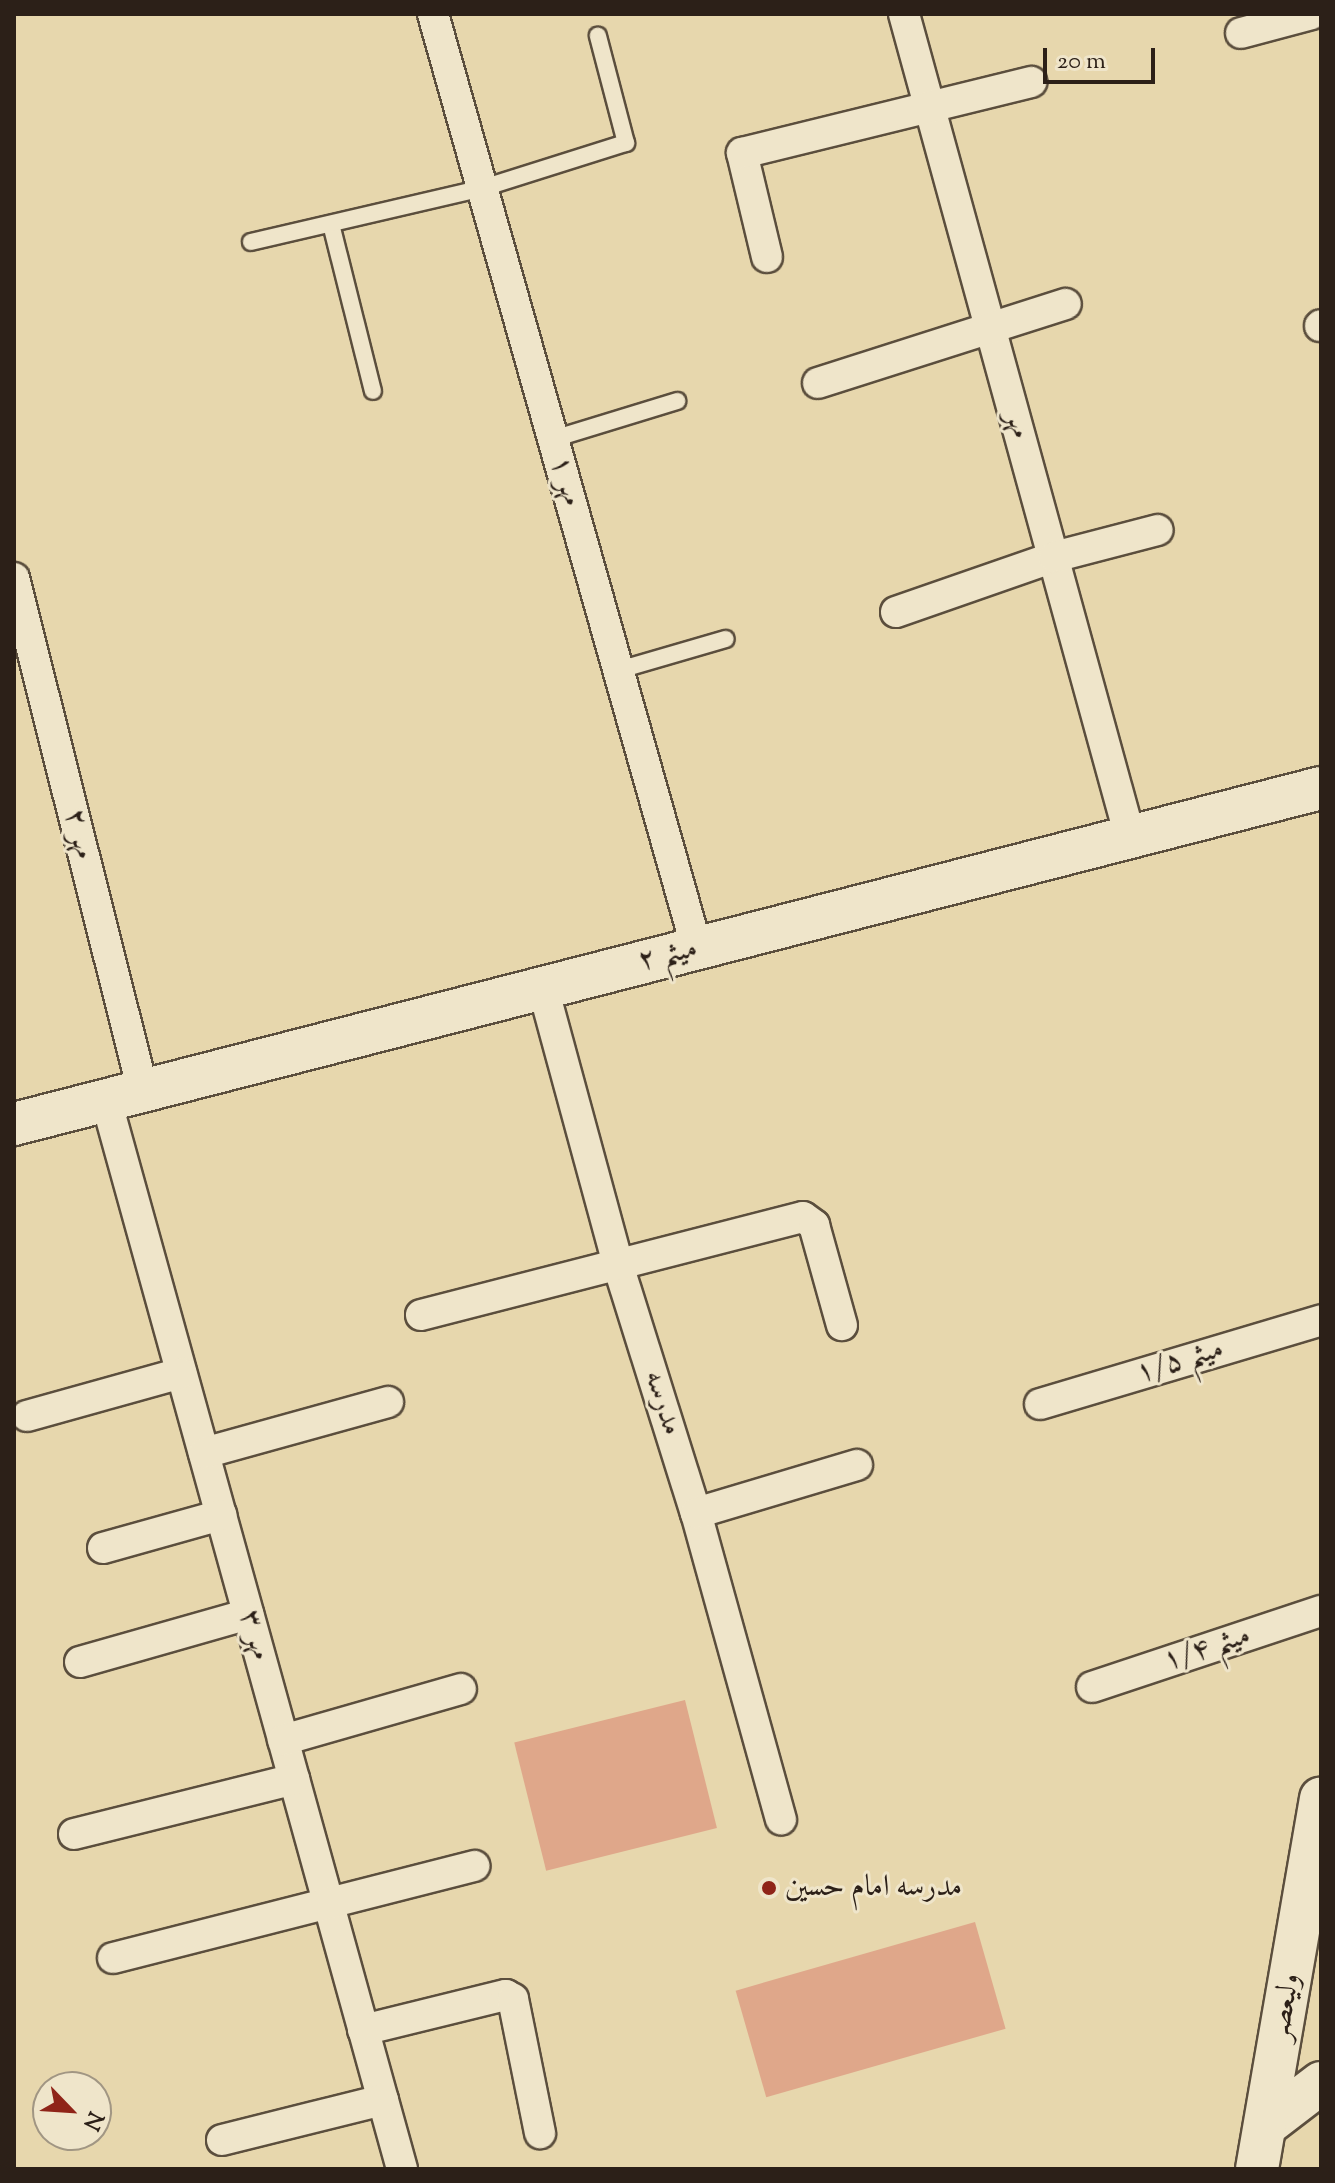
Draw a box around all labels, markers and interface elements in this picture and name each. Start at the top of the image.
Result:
scale bar [1047,32,1159,82]
text: 20 m [1057,45,1106,79]
street label: مهر [996,408,1038,442]
street label: مهر ۱ [541,452,589,510]
street label: مهر ۲ [54,805,102,863]
street label: میثم ۲ [635,931,701,981]
street label: میثم ۱/۵ [1132,1332,1228,1392]
street label: مدرسه [635,1366,689,1440]
street label: مهر ۳ [230,1606,278,1664]
street label: میثم ۱/۴ [1159,1618,1255,1680]
place label: مدرسه امام حسین [785,1870,962,1906]
marker: مدرسه امام حسین [760,1879,778,1897]
street label: ولیعصر [1262,1971,1310,2043]
north arrow [32,2071,112,2151]
text: N [74,2106,110,2135]

